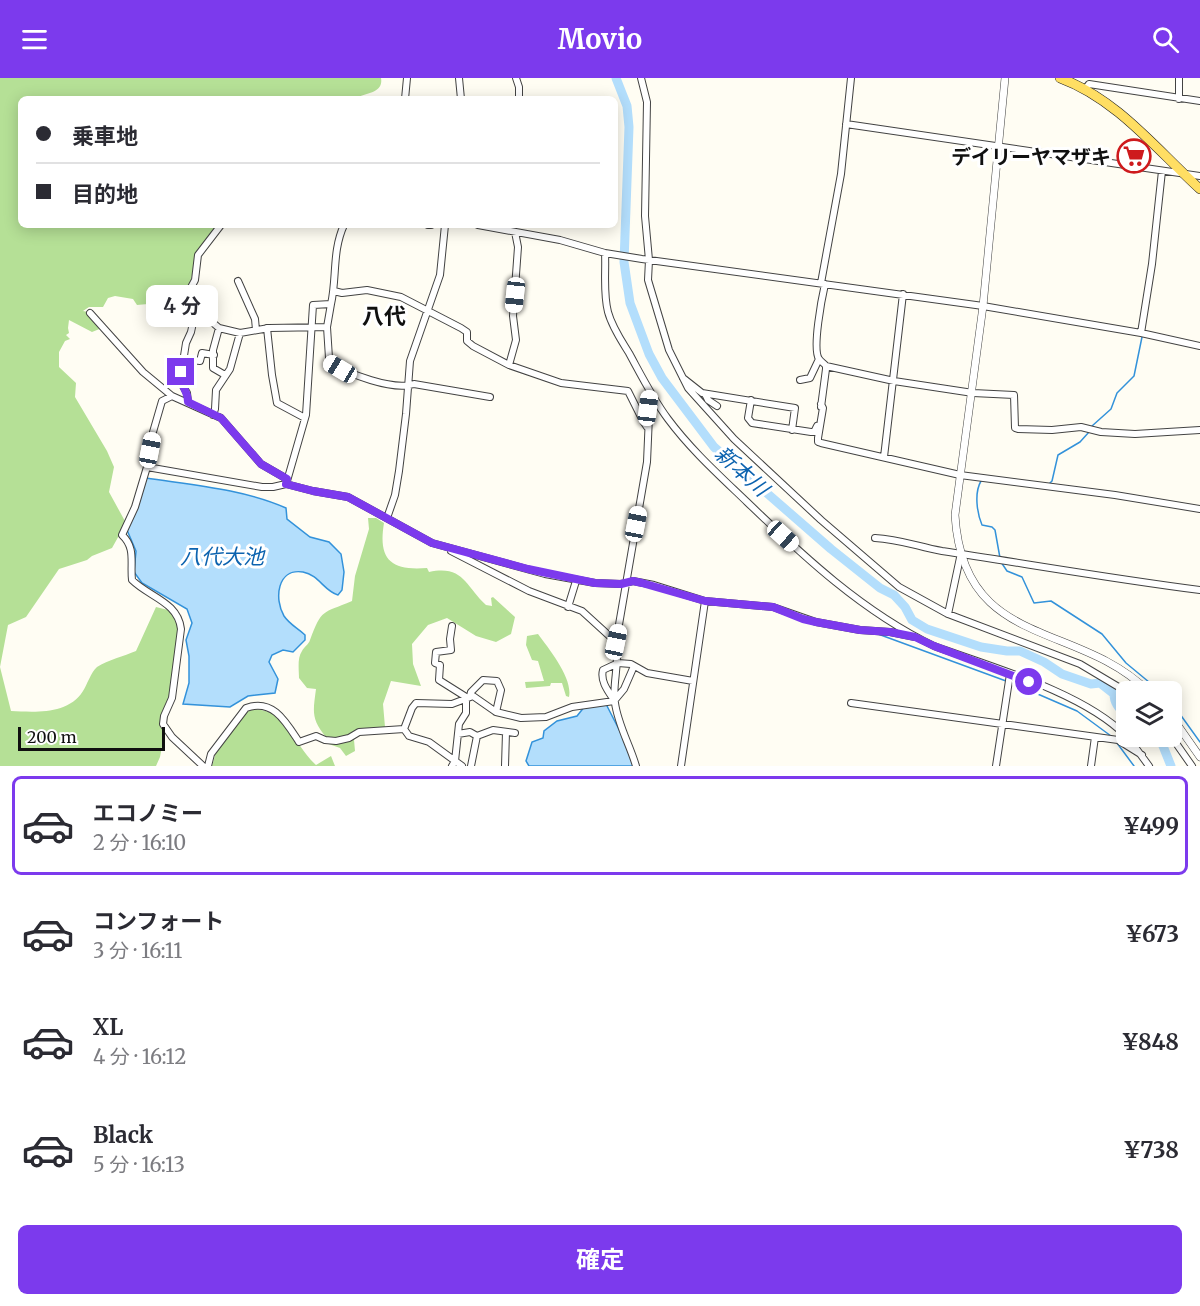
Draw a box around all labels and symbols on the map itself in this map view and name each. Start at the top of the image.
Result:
supermarket icon: デイリーヤマザキ [1116,138,1152,174]
place label: デイリーヤマザキ [951,144,1111,169]
car [504,276,526,314]
callout: 4 分 [145,285,217,327]
district label: 八代 [362,302,406,330]
car [320,352,360,386]
route end [167,358,194,385]
car [637,389,659,427]
car [138,431,162,469]
water label: 新本川 [710,440,776,503]
car [624,505,648,543]
car [764,517,802,555]
water label: 八代大池 [180,543,266,570]
car [603,623,629,661]
route start [1015,668,1042,695]
scale bar [18,724,165,752]

